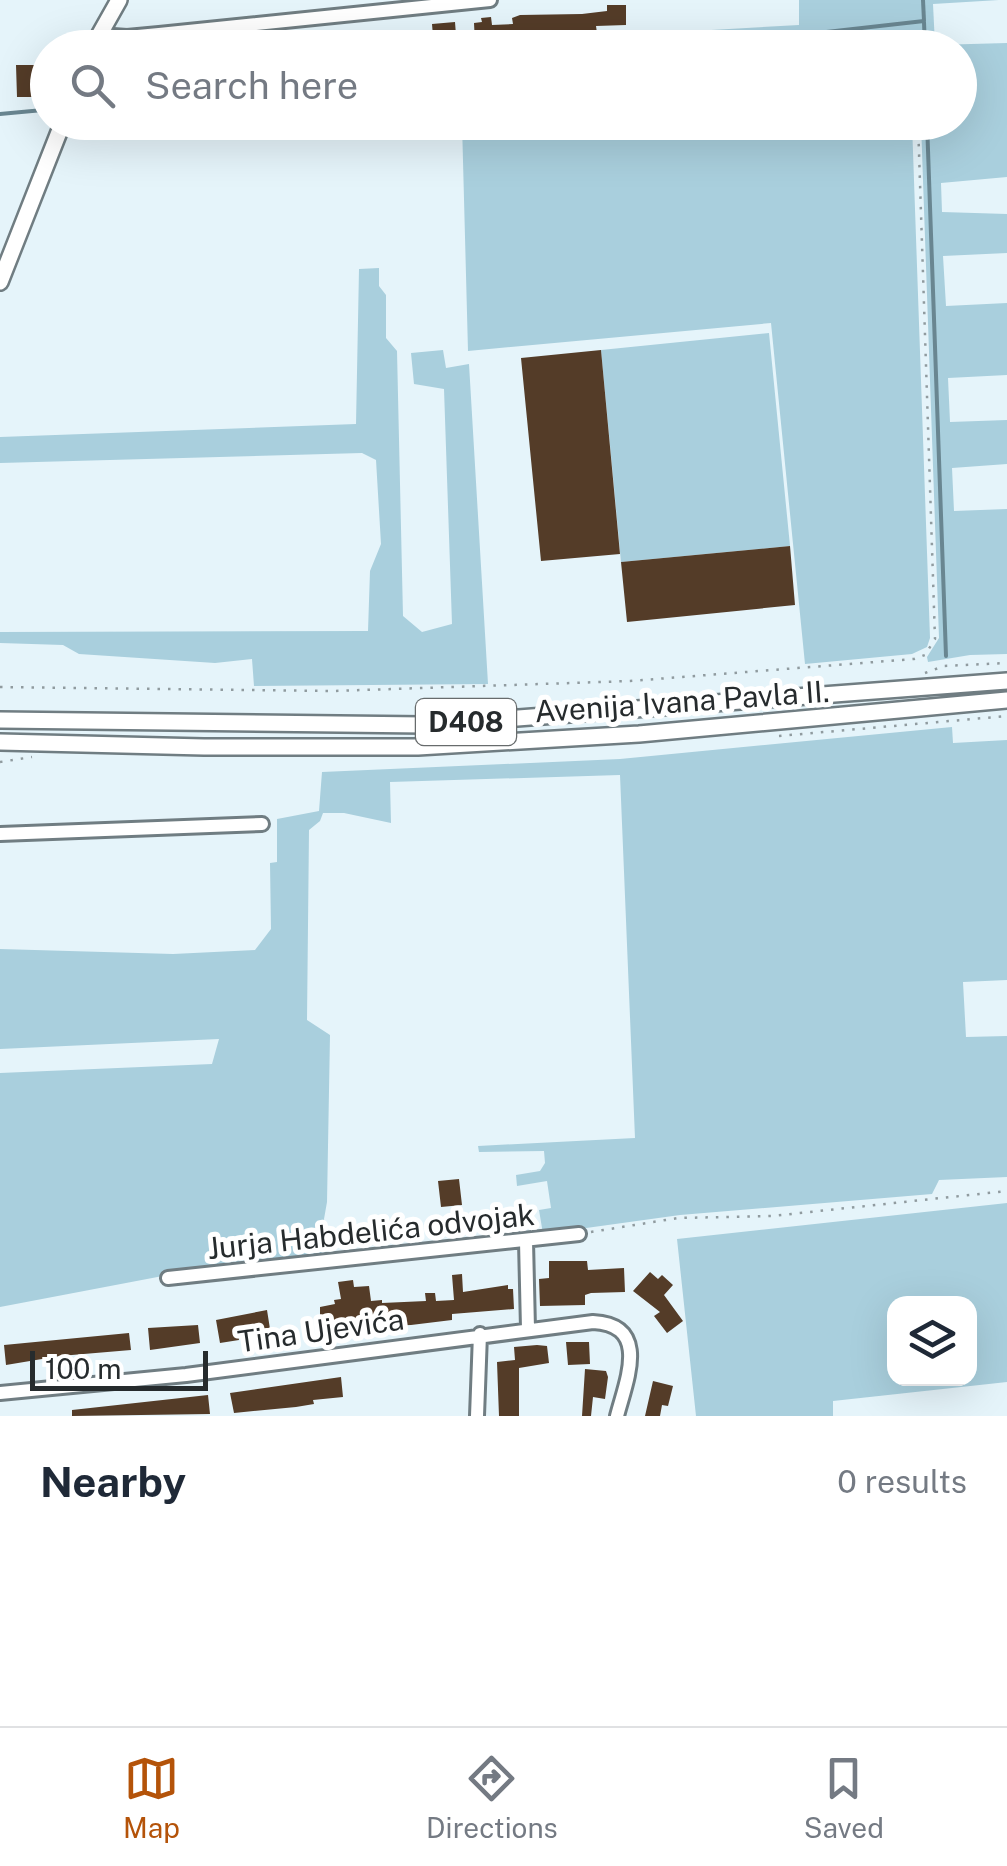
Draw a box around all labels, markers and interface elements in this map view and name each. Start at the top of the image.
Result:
search box [30,30,977,140]
icon: search [65,58,120,113]
text: Search here [145,63,358,108]
street label: Avenija Ivana Pavla II. [533,673,831,729]
road number: D408 [416,699,516,745]
street label: Jurja Habdelića odvojak [205,1196,536,1266]
map controls [887,1296,977,1386]
button: layers [887,1296,977,1386]
street label: Tina Ujevića [235,1301,406,1359]
scale bar [30,1346,208,1390]
text: 100 m [45,1352,122,1385]
text: Nearby [40,1457,186,1506]
text: 0 results [837,1463,967,1500]
tab: Map [123,1751,180,1844]
tab: Directions [426,1751,558,1844]
tab: Saved [804,1751,884,1844]

